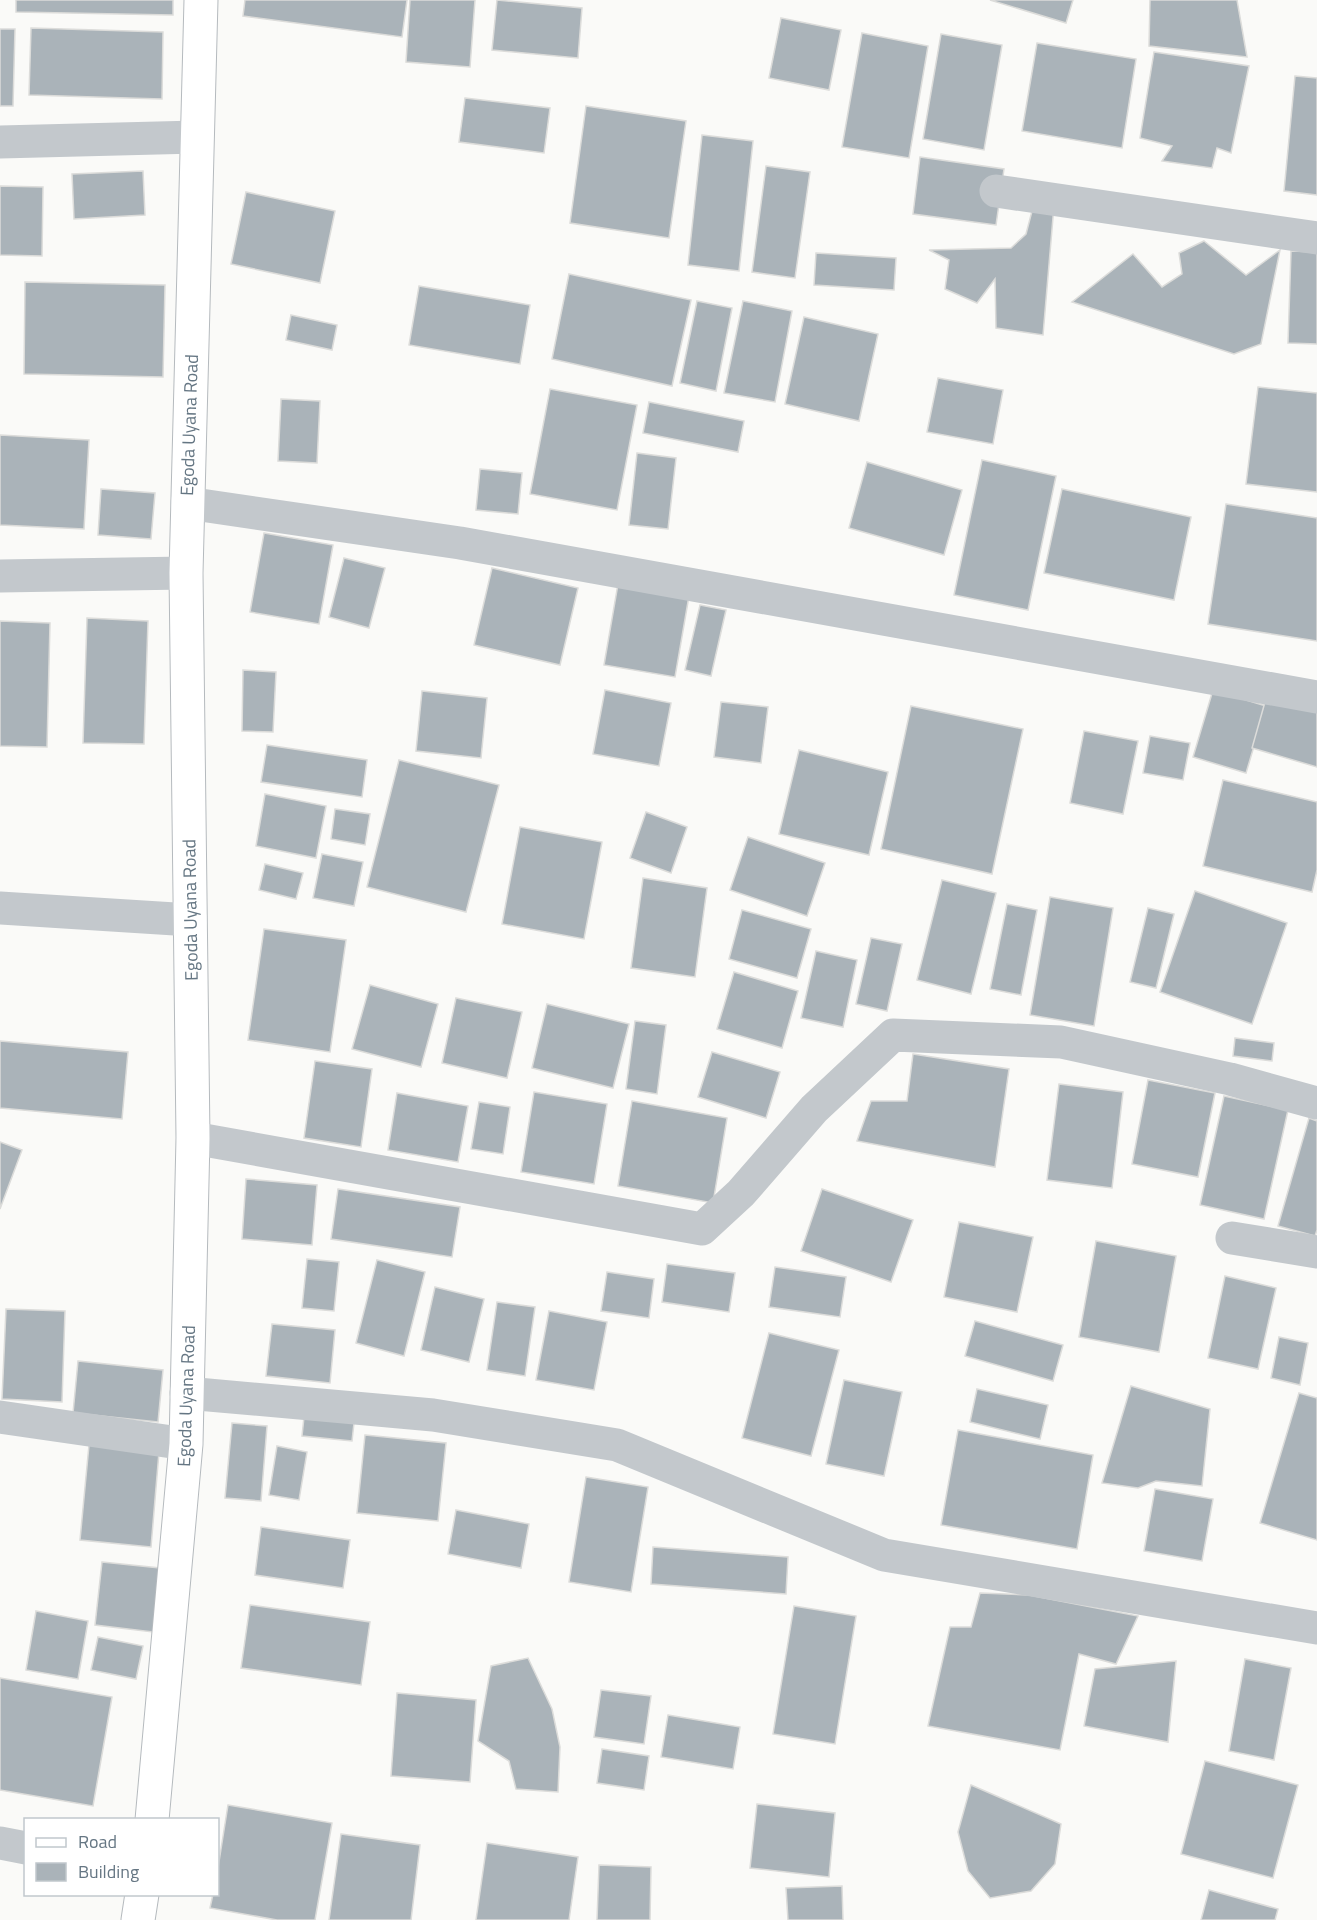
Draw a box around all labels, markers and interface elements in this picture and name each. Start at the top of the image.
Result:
street label: Egoda Uyana Road [173,354,205,496]
street label: Egoda Uyana Road [175,839,205,981]
street label: Egoda Uyana Road [170,1325,202,1467]
legend [24,1818,219,1896]
text: Road [78,1828,117,1855]
text: Building [78,1858,139,1885]

